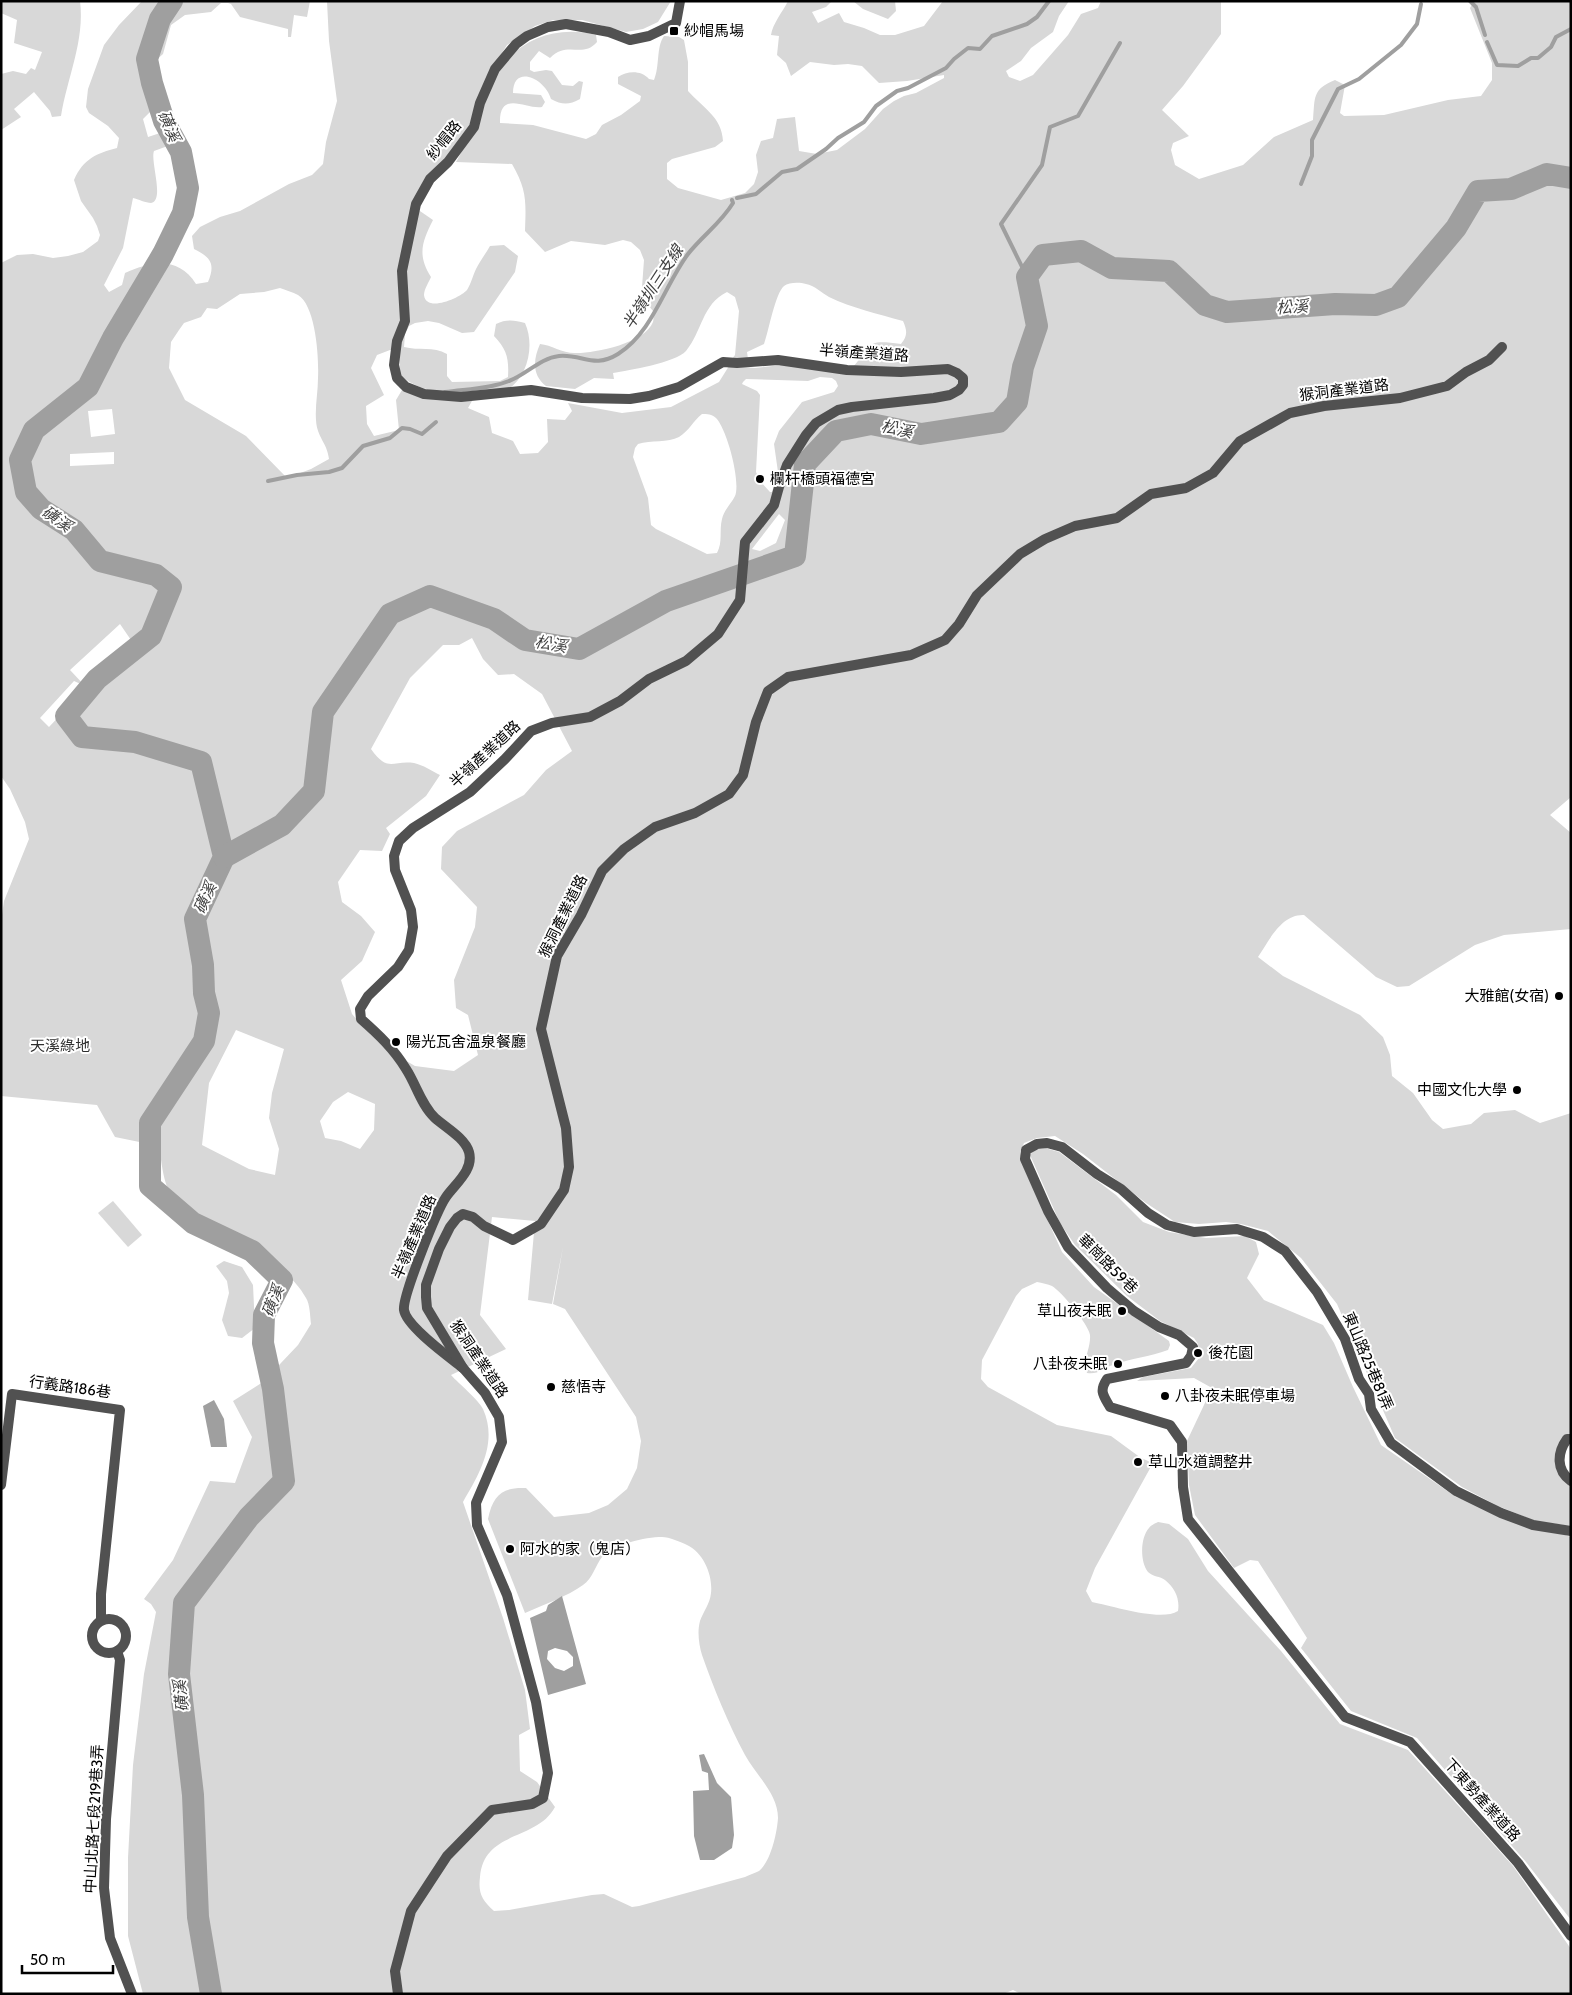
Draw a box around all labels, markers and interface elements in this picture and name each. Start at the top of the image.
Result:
place label: 紗帽馬場 [684,22,744,40]
marker: 紗帽馬場 [668,25,680,37]
water label: 磺溪 [154,108,185,146]
street label: 紗帽路 [423,117,465,163]
water label: 半嶺圳三支線 [619,240,688,332]
water label: 松溪 [1275,296,1311,318]
street label: 半嶺產業道路 [818,341,910,365]
street label: 猴洞產業道路 [1298,376,1390,404]
water label: 松溪 [879,416,917,442]
place label: 欄杆橋頭福德宮 [770,470,875,488]
marker: 欄杆橋頭福德宮 [754,473,766,485]
water label: 磺溪 [38,502,77,537]
water label: 松溪 [534,632,570,656]
street label: 半嶺產業道路 [446,717,524,791]
street label: 猴洞產業道路 [535,872,591,960]
water label: 磺溪 [190,878,221,916]
place label: 大雅館(女宿) [1465,987,1549,1005]
marker: 大雅館(女宿) [1553,990,1565,1002]
place label: 陽光瓦舍溫泉餐廳 [406,1033,526,1051]
marker: 陽光瓦舍溫泉餐廳 [390,1036,402,1048]
park label: 天溪綠地 [30,1037,90,1055]
place label: 中國文化大學 [1417,1081,1507,1099]
marker: 中國文化大學 [1511,1084,1523,1096]
street label: 半嶺產業道路 [388,1192,440,1282]
street label: 華崗路59巷 [1075,1231,1141,1297]
water label: 磺溪 [258,1281,289,1319]
place label: 草山夜未眠 [1037,1302,1112,1320]
marker: 草山夜未眠 [1116,1305,1128,1317]
street label: 東山路25巷81弄 [1339,1309,1397,1413]
street label: 猴洞產業道路 [446,1317,512,1401]
place label: 後花園 [1208,1344,1253,1362]
marker: 後花園 [1192,1347,1204,1359]
place label: 八卦夜未眠 [1033,1355,1108,1373]
marker: 八卦夜未眠 [1112,1358,1124,1370]
street label: 行義路186巷 [28,1372,112,1402]
place label: 慈悟寺 [561,1378,606,1396]
marker: 慈悟寺 [545,1381,557,1393]
place label: 八卦夜未眠停車場 [1175,1387,1295,1405]
marker: 八卦夜未眠停車場 [1159,1390,1171,1402]
place label: 草山水道調整井 [1148,1453,1253,1471]
marker: 草山水道調整井 [1132,1456,1144,1468]
place label: 阿水的家（鬼店） [520,1540,640,1558]
marker: 阿水的家（鬼店） [504,1543,516,1555]
water label: 磺溪 [170,1677,192,1713]
street label: 中山北路七段219巷3弄 [81,1744,107,1894]
street label: 下東勢產業道路 [1440,1755,1524,1845]
scale bar [22,1942,114,1974]
text: 50 m [30,1951,65,1969]

